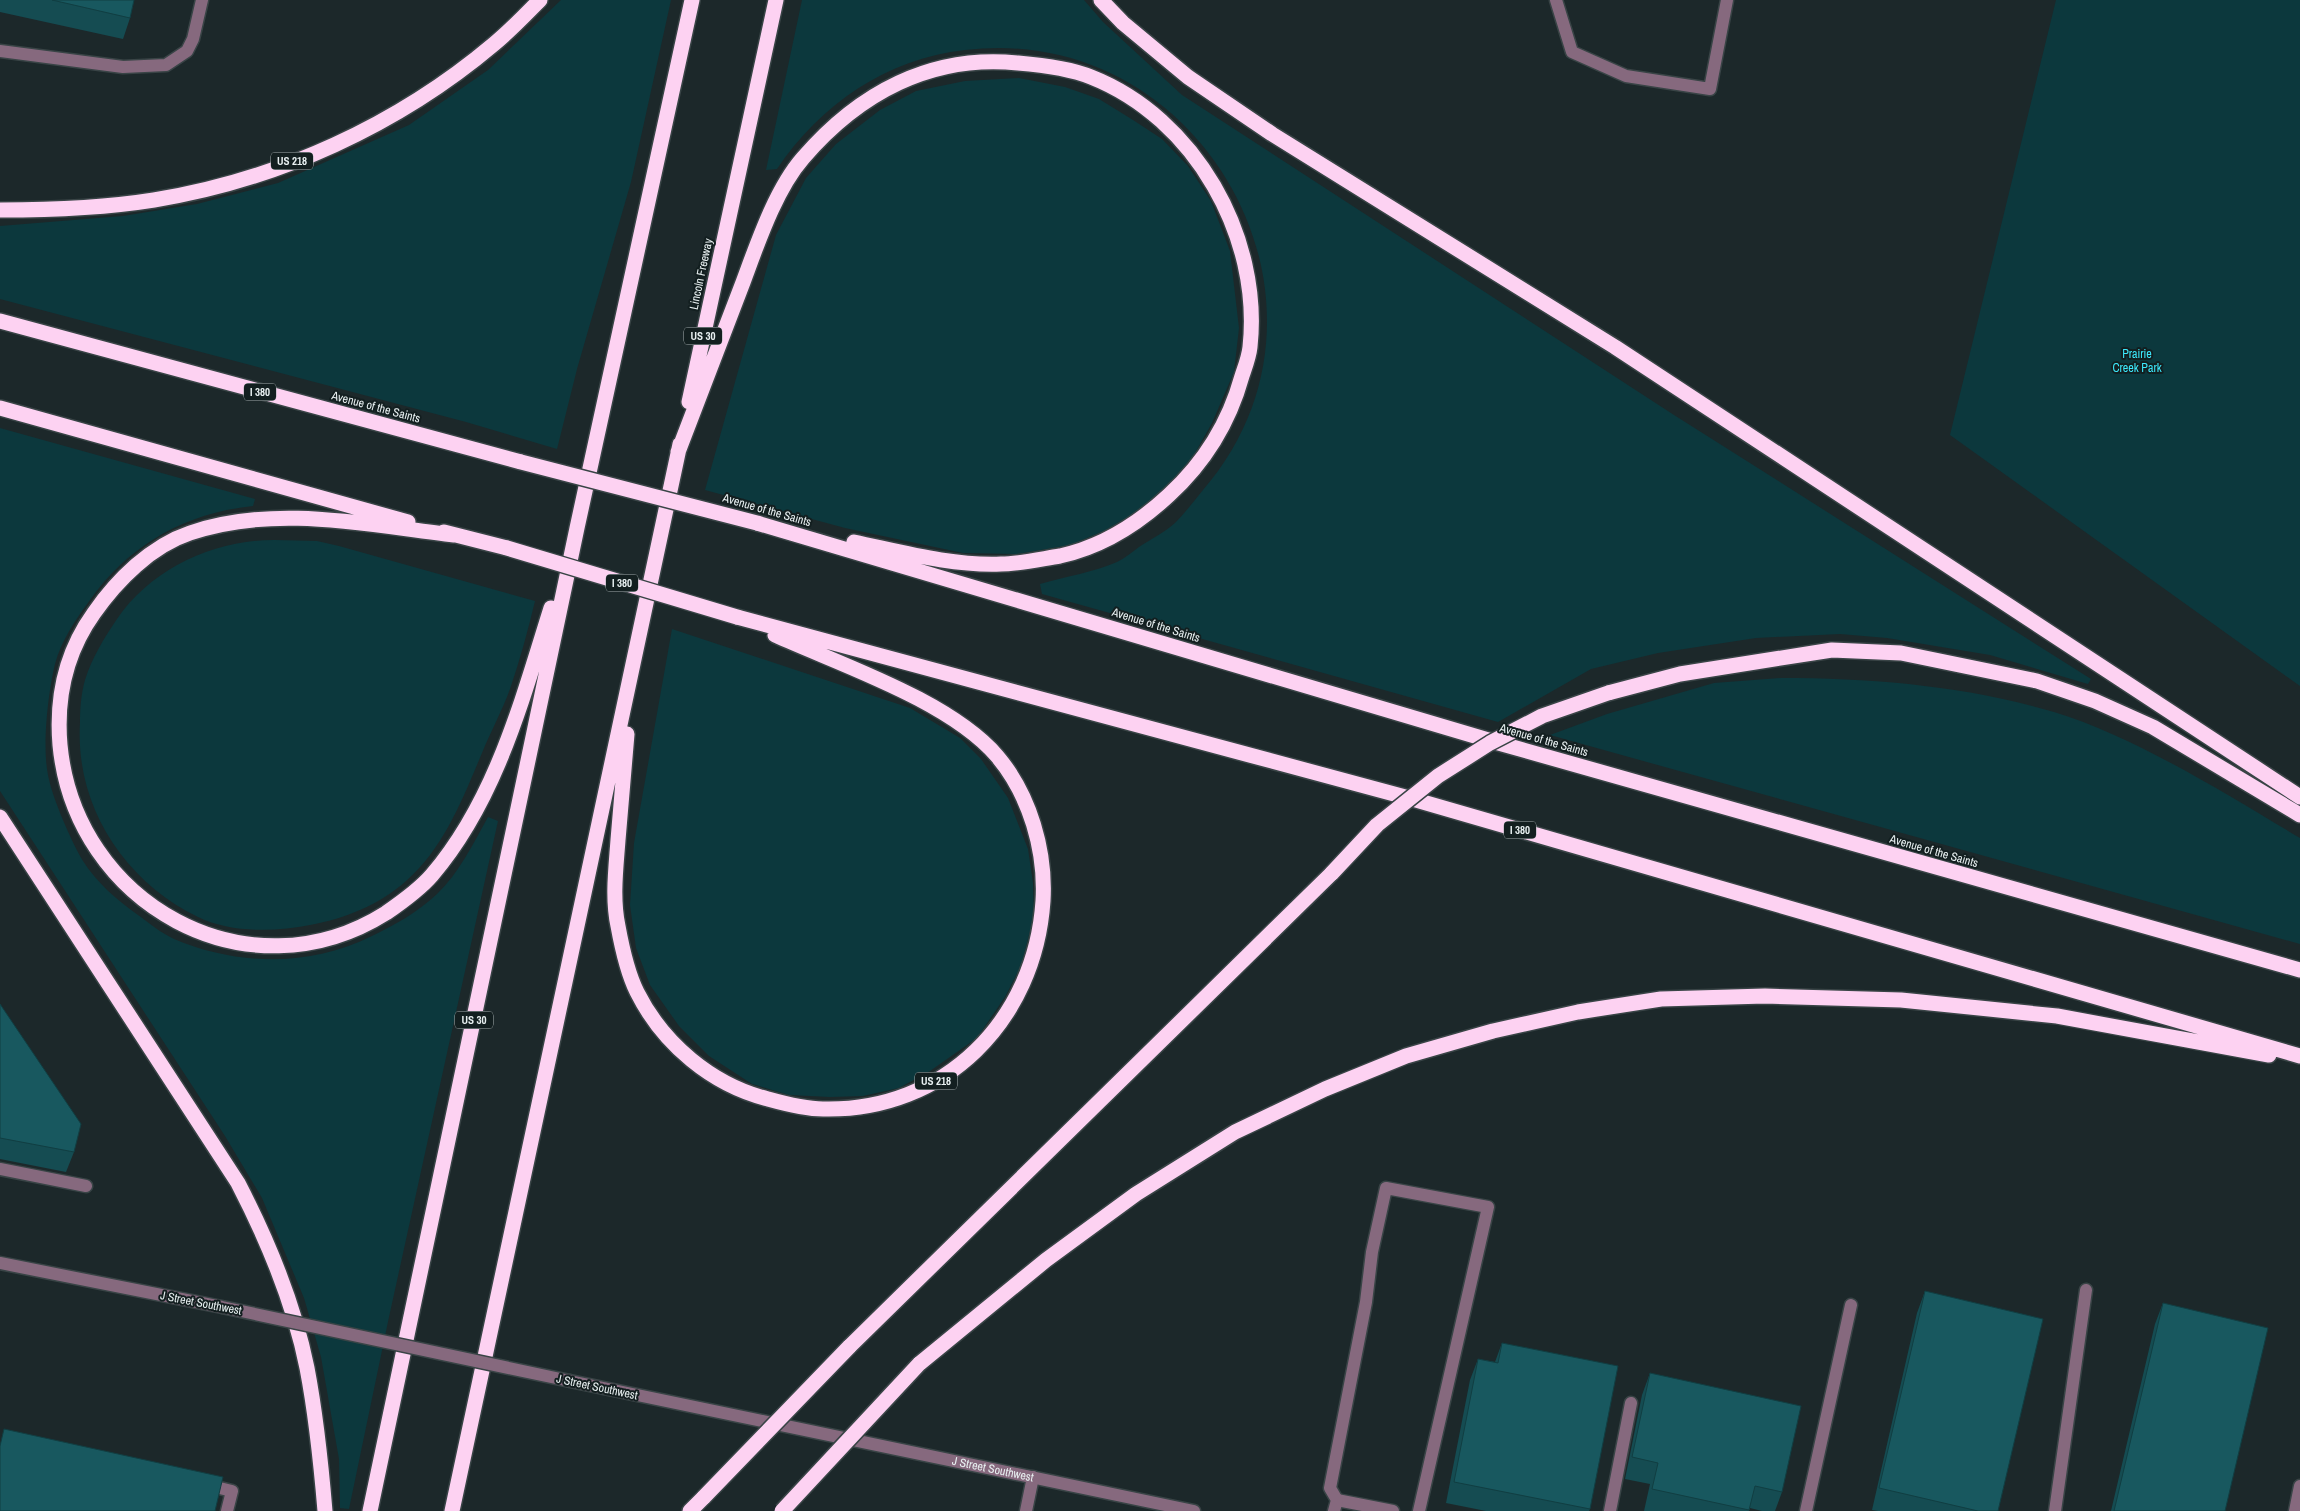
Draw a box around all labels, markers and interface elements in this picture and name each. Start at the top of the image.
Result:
road number: US 218 [271,153,313,170]
street label: Lincoln Freeway [686,237,716,311]
road number: US 30 [684,328,722,344]
park label: Prairie Creek Park [2112,346,2162,376]
road number: I 380 [244,384,276,401]
street label: Avenue of the Saints [329,387,422,427]
street label: Avenue of the Saints [720,489,813,530]
road number: I 380 [606,574,638,592]
street label: Avenue of the Saints [1109,604,1202,646]
street label: Avenue of the Saints [1497,719,1590,760]
road number: I 380 [1504,822,1536,838]
street label: Avenue of the Saints [1887,830,1980,871]
road number: US 30 [455,1012,493,1028]
road number: US 218 [915,1072,957,1090]
street label: J Street Southwest [159,1287,243,1319]
street label: J Street Southwest [555,1371,639,1403]
street label: J Street Southwest [951,1453,1035,1485]

